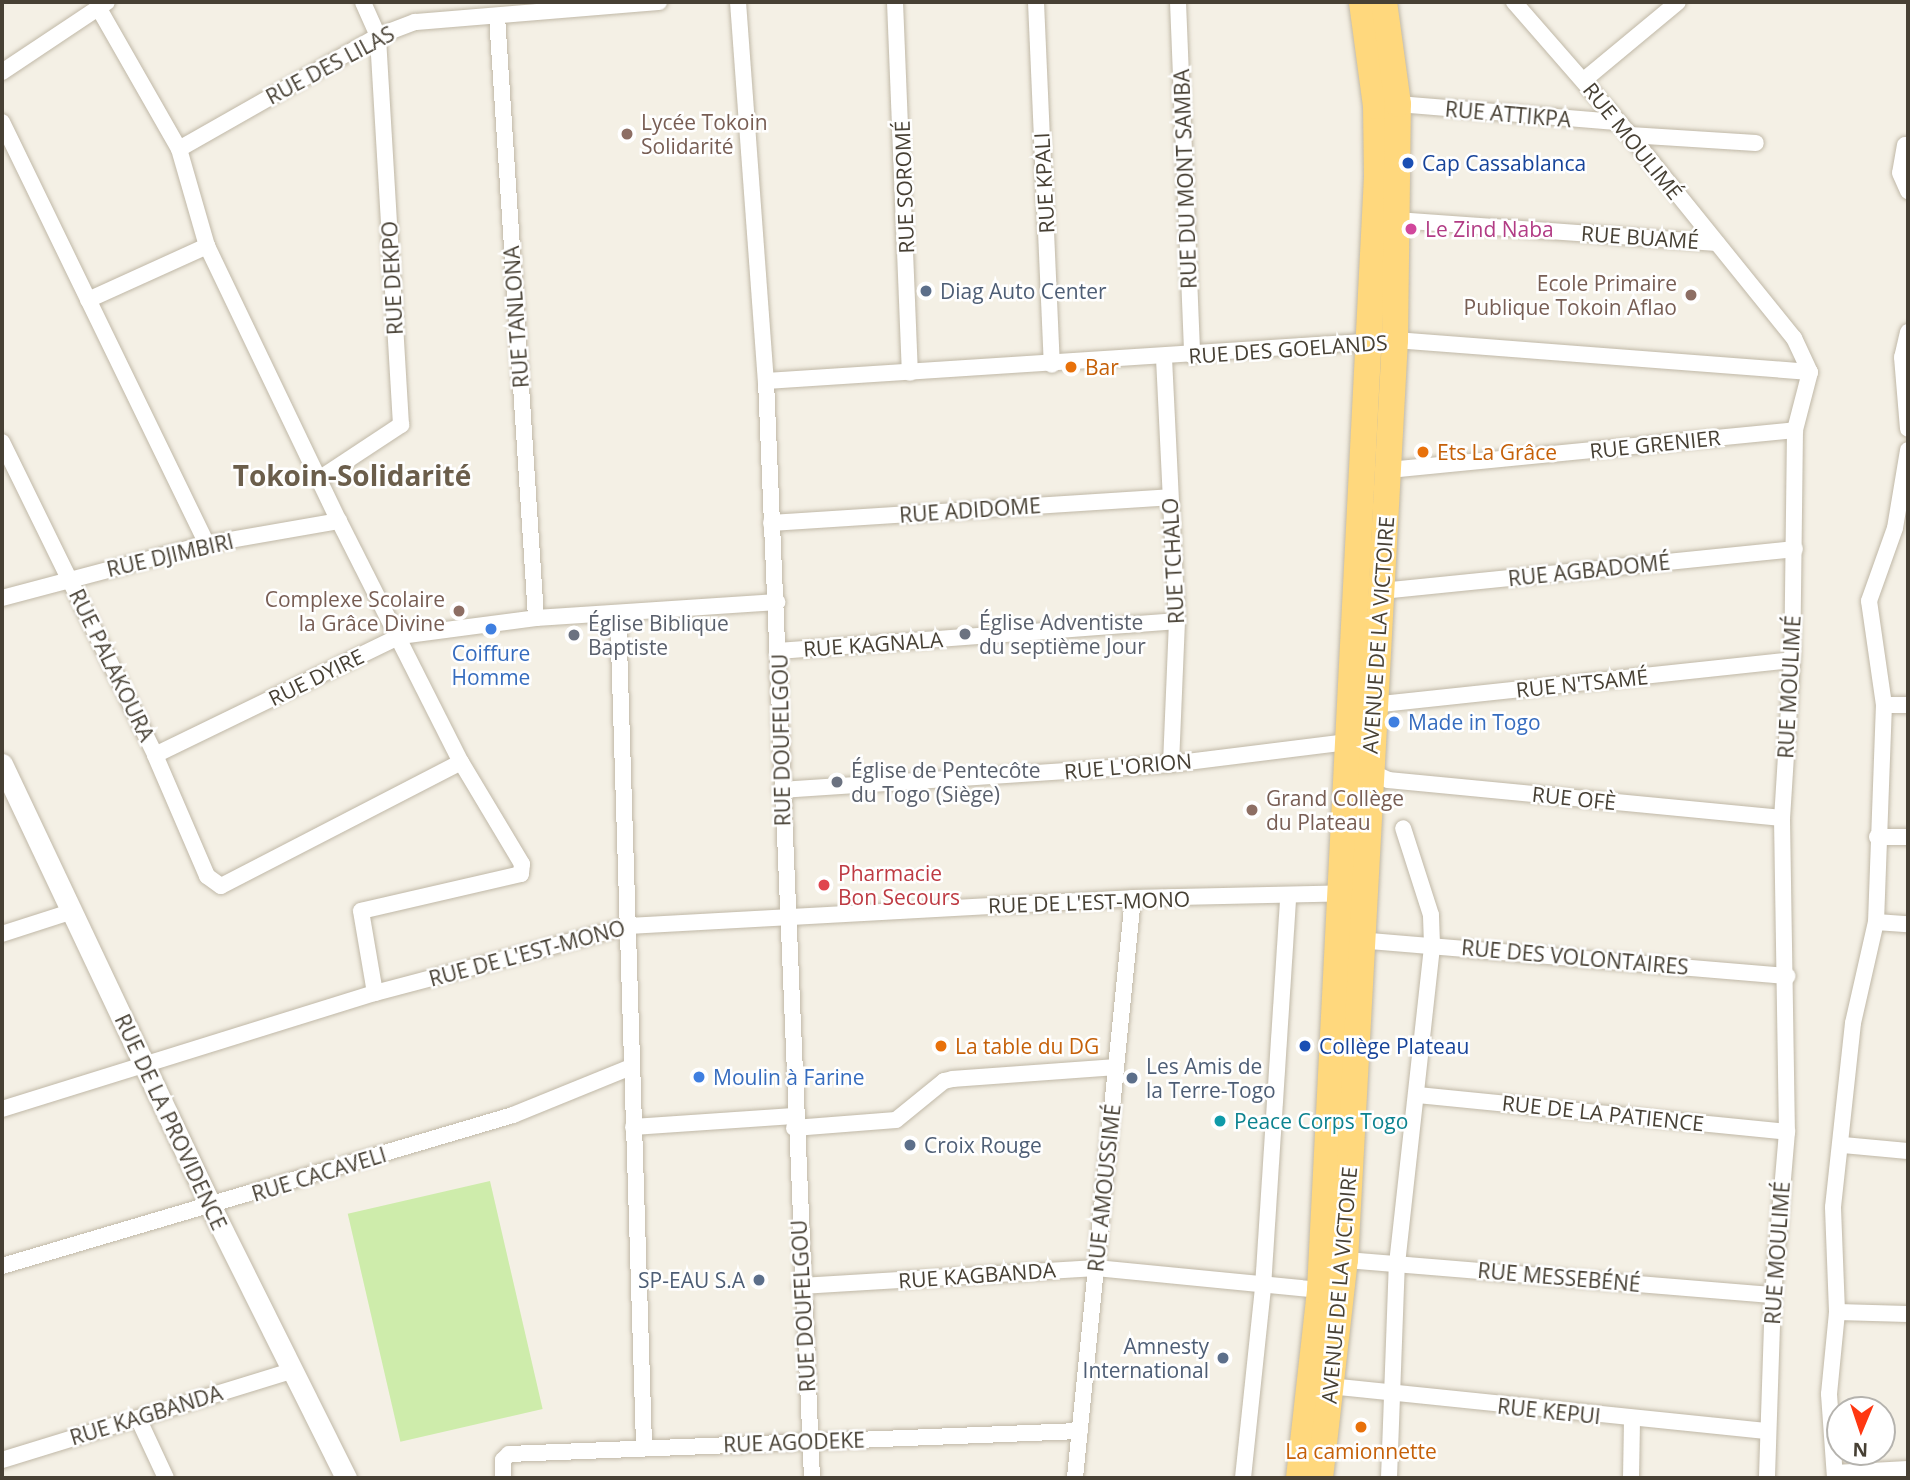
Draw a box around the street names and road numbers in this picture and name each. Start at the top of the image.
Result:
street label: RUE DES LILAS [261,21,399,109]
street label: RUE DU MONT SAMBA [1169,69,1201,289]
street label: RUE MOULIMÉ [1578,77,1688,205]
street label: RUE ATTIKPA [1444,96,1572,132]
street label: RUE SOROMÉ [889,120,919,254]
street label: RUE KPALI [1029,132,1059,234]
street label: RUE DEKPO [376,220,408,336]
street label: RUE BUAMÉ [1580,220,1700,254]
street label: RUE TANLONA [498,245,534,389]
street label: RUE DES GOELANDS [1188,329,1388,369]
street label: RUE GRENIER [1588,425,1722,463]
street label: RUE ADIDOME [898,492,1042,528]
street label: RUE TCHALO [1157,497,1189,625]
street label: AVENUE DE LA VICTOIRE [1357,516,1399,754]
street label: RUE DJIMBIRI [104,528,236,582]
street label: RUE AGBADOMÉ [1507,549,1671,591]
street label: RUE PALAKOURA [64,585,160,745]
street label: RUE MOULIMÉ [1773,615,1805,759]
street label: RUE KAGNALA [802,627,944,661]
street label: RUE DYIRE [264,643,368,711]
street label: RUE DOUFELGOU [767,653,795,827]
street label: RUE N'TSAMÉ [1515,664,1649,702]
street label: RUE L'ORION [1063,748,1193,784]
street label: RUE OFÈ [1531,781,1617,815]
street label: RUE DE L'EST-MONO [988,886,1190,918]
street label: RUE DE L'EST-MONO [426,915,628,991]
street label: RUE DES VOLONTAIRES [1460,935,1690,979]
street label: RUE DE LA PROVIDENCE [110,1010,232,1234]
street label: RUE DE LA PATIENCE [1501,1090,1705,1136]
street label: RUE AMOUSSIMÉ [1083,1103,1125,1273]
street label: RUE CACAVELI [249,1142,389,1206]
street label: AVENUE DE LA VICTOIRE [1316,1165,1362,1405]
street label: RUE MOULIMÉ [1759,1181,1795,1325]
street label: RUE DOUFELGOU [786,1219,820,1393]
street label: RUE KAGBANDA [897,1257,1057,1293]
street label: RUE MESSEBÉNÉ [1477,1257,1641,1297]
street label: RUE KAGBANDA [67,1380,225,1450]
street label: RUE KEPUI [1496,1393,1602,1429]
street label: RUE AGODEKE [723,1427,865,1457]

